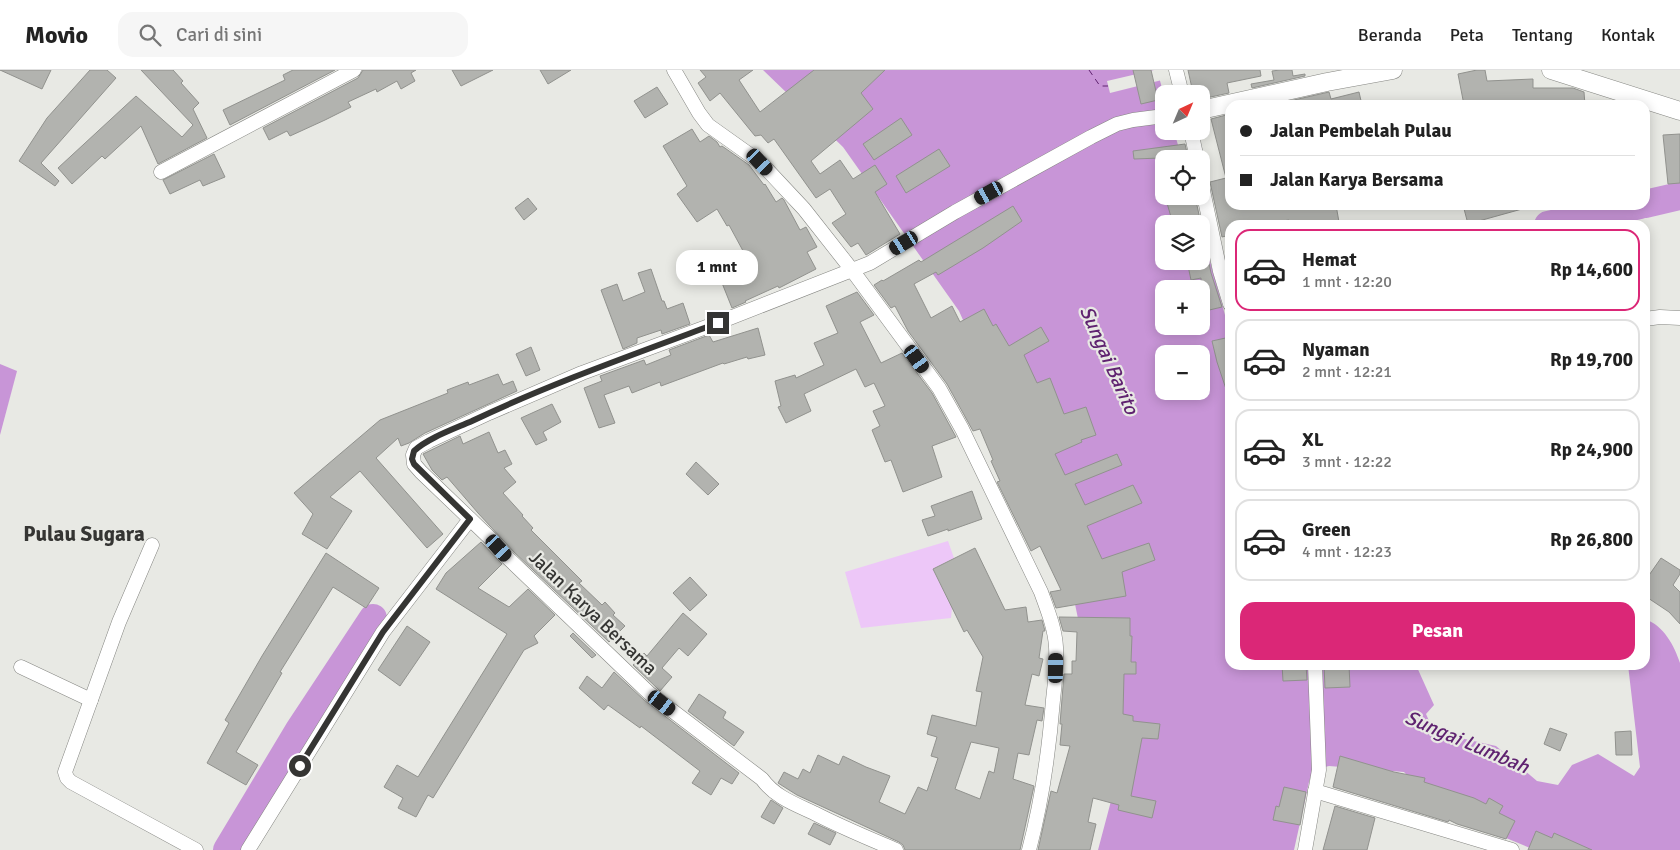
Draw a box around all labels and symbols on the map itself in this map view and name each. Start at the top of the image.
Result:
north arrow [1155,85,1210,140]
car [744,146,775,178]
car [972,179,1005,207]
car [887,229,920,257]
callout: 1 mnt [677,250,759,286]
water label: Sungai Barito [1074,302,1145,420]
route end [707,312,729,334]
car [902,342,931,376]
district label: Pulau Sugara [23,521,145,547]
car [483,532,514,564]
street label: Jalan Karya Bersama [524,546,662,680]
car [1048,653,1063,683]
car [645,688,678,718]
water label: Sungai Lumbah [1401,705,1534,780]
route start [289,755,311,777]

